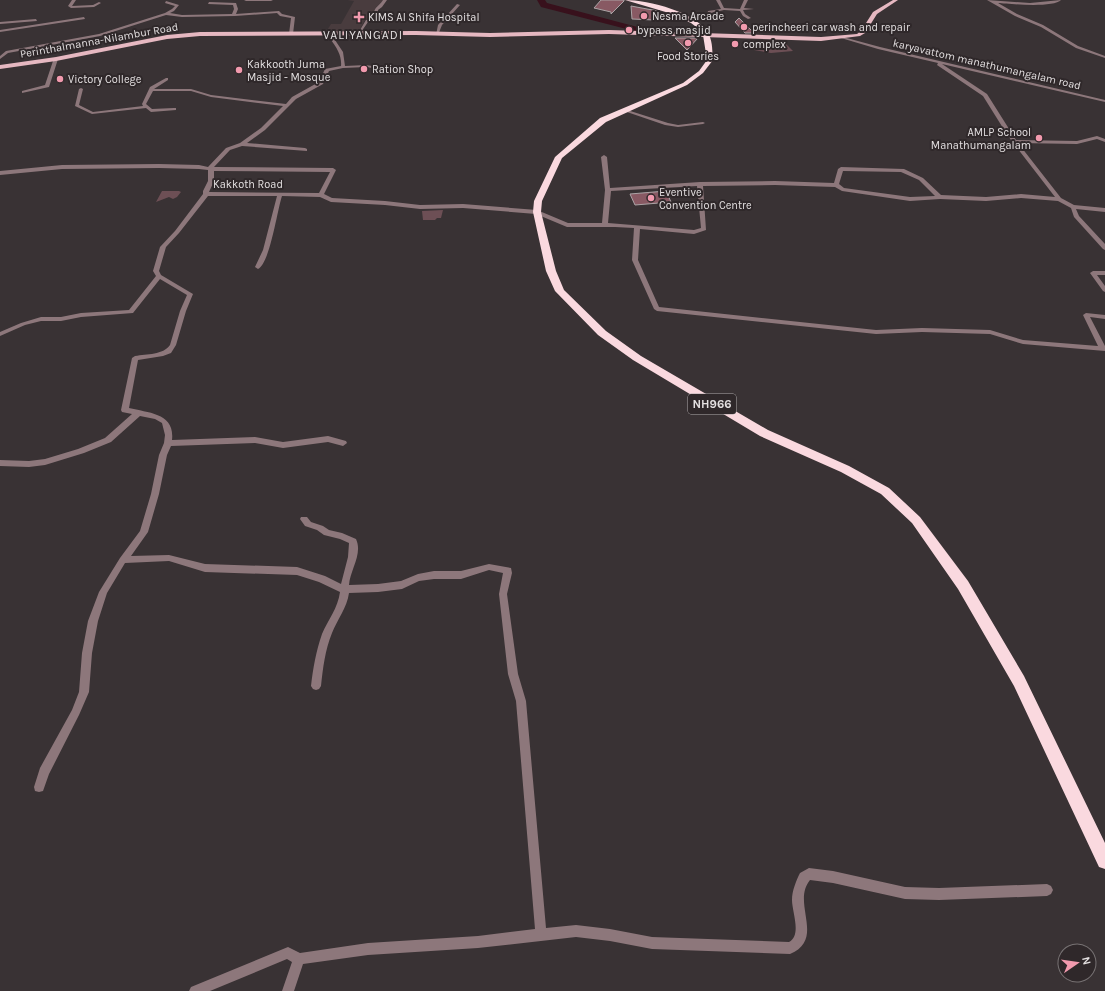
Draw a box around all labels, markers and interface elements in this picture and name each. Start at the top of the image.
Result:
place label: Nesma Arcade [652,10,724,23]
marker: KIMS Al Shifa Hospital [353,11,365,23]
place label: KIMS Al Shifa Hospital [368,11,479,24]
marker: Nesma Arcade [639,11,649,21]
street label: Perinthalmanna-Nilambur Road [19,20,179,61]
place label: perincheeri car wash and repair [752,21,910,34]
marker: perincheeri car wash and repair [739,22,749,32]
place label: bypass masjid [637,24,711,37]
marker: bypass masjid [624,25,634,35]
district label: VALIYANGADI [323,28,403,42]
street label: karyavattom manathumangalam road [892,37,1082,92]
marker: Food Stories [683,38,693,48]
place label: complex [743,38,786,51]
marker: complex [730,39,740,49]
place label: Food Stories [657,50,719,63]
place label: Kakkooth Juma Masjid - Mosque [247,58,331,84]
place label: Ration Shop [372,63,433,76]
marker: Ration Shop [359,64,369,74]
marker: Kakkooth Juma Masjid - Mosque [234,65,244,75]
place label: Victory College [68,73,142,86]
marker: Victory College [55,74,65,84]
place label: AMLP School Manathumangalam [931,126,1031,152]
marker: AMLP School Manathumangalam [1034,133,1044,143]
street label: Kakkoth Road [213,178,283,191]
place label: Eventive Convention Centre [659,186,752,212]
marker: Eventive Convention Centre [646,193,656,203]
road number: NH966 [688,394,736,414]
north arrow [1057,943,1097,983]
text: N [1079,956,1093,966]

